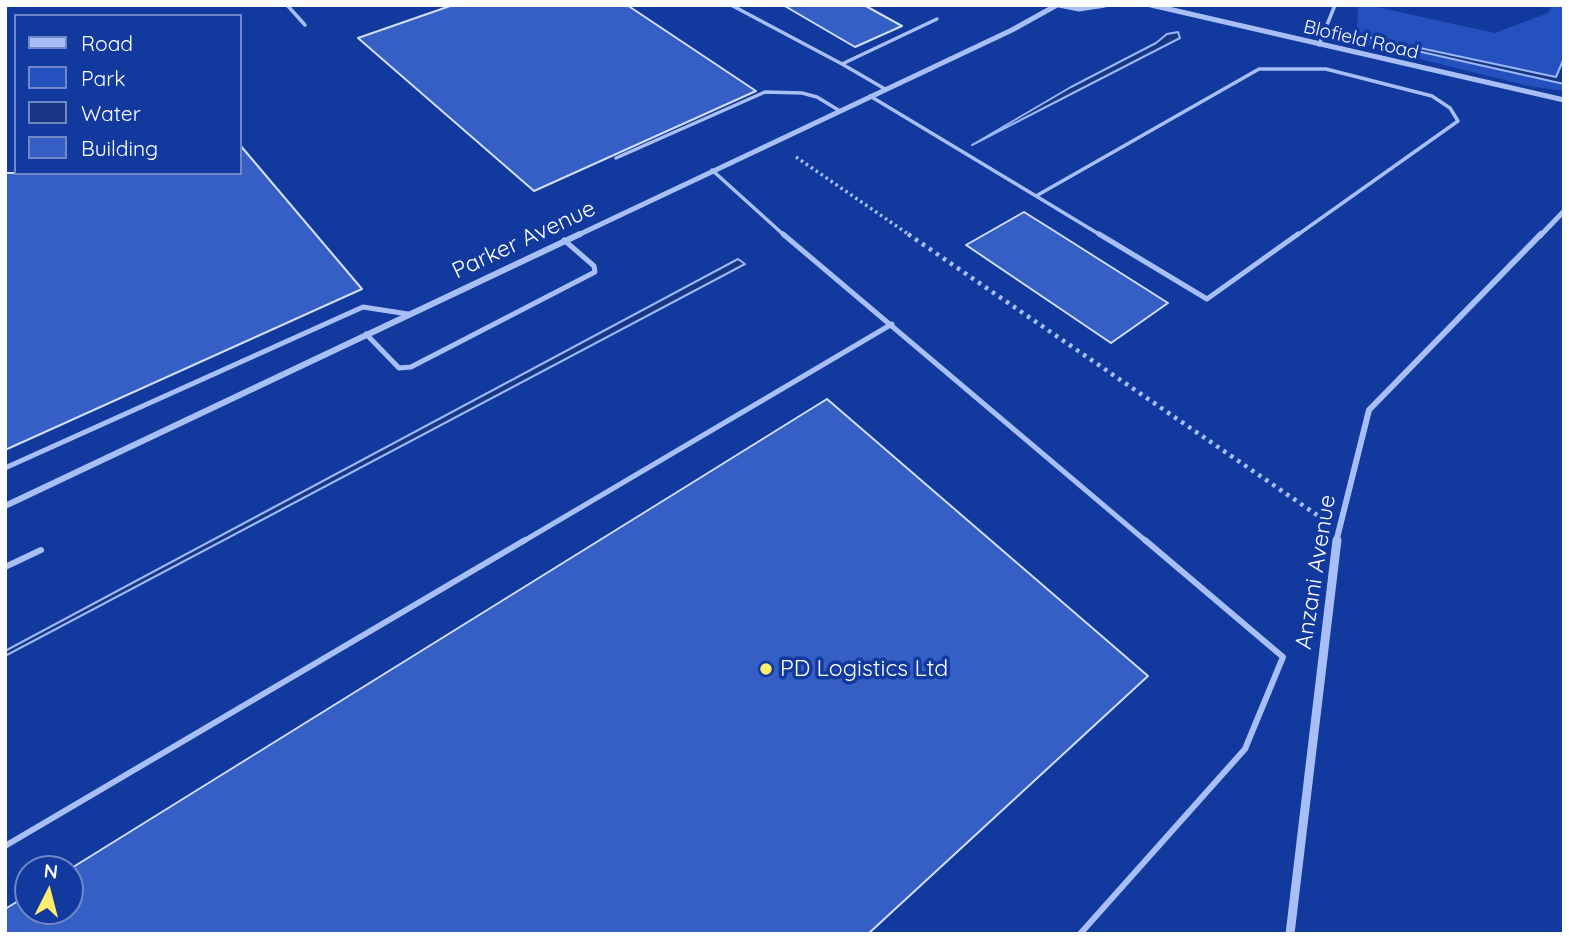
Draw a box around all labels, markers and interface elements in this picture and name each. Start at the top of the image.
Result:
legend [14,14,242,175]
street label: Blofield Road [1301,16,1421,64]
text: Road [81,30,133,56]
text: Park [81,65,125,91]
text: Water [81,100,141,126]
text: Building [81,135,158,161]
street label: Parker Avenue [448,195,600,285]
street label: Anzani Avenue [1290,493,1342,651]
place label: PD Logistics Ltd [780,655,948,683]
marker: PD Logistics Ltd [758,661,774,677]
north arrow [14,855,84,925]
text: N [43,858,59,884]

